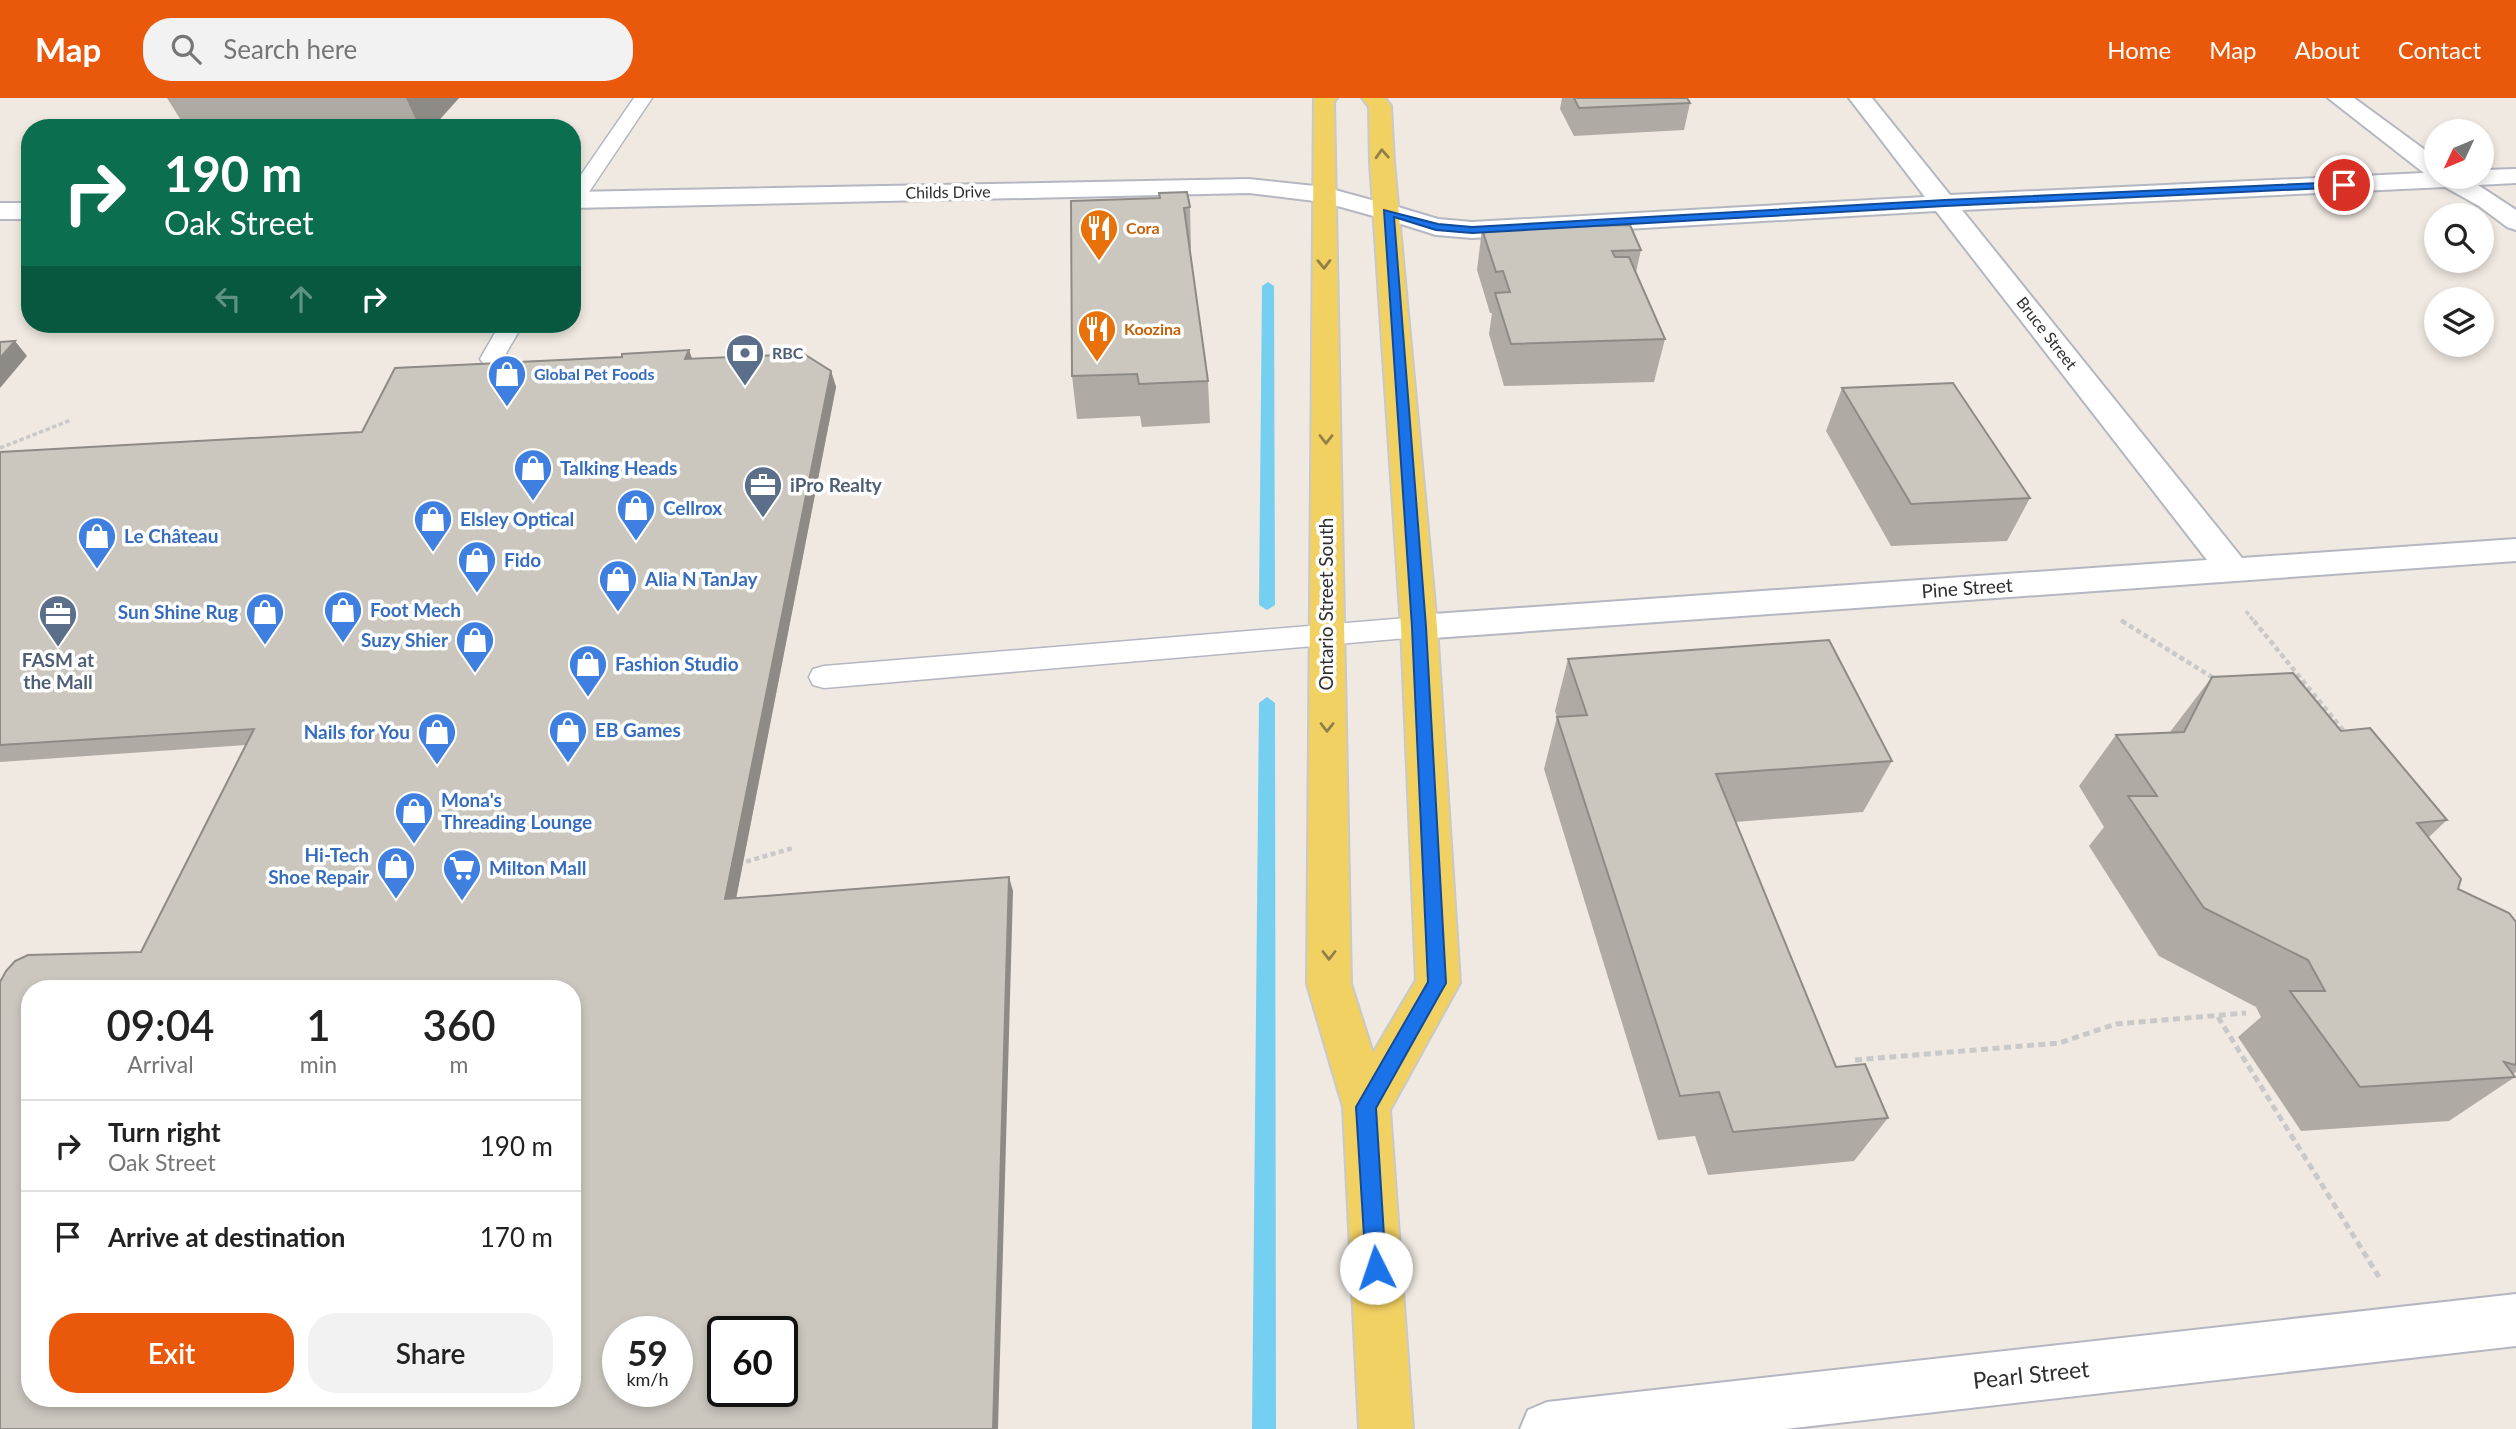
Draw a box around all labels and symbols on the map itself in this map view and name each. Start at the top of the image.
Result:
north arrow [2424,119,2494,189]
one-way arrow [1374,148,1389,159]
pin [2314,155,2374,215]
street label: Childs Drive [905,181,991,202]
restaurant icon: Cora [1078,207,1120,262]
place label: Cora [1126,218,1160,237]
one-way arrow [1316,259,1332,269]
street label: Bruce Street [2013,293,2082,373]
restaurant icon: Koozina [1076,308,1118,363]
place label: Koozina [1124,319,1181,338]
bank icon: RBC [724,332,766,387]
place label: RBC [772,343,804,362]
shop icon: Global Pet Foods [486,353,528,408]
place label: Global Pet Foods [534,364,654,383]
one-way arrow [1318,433,1333,444]
shop icon: Talking Heads [512,447,554,502]
place label: Talking Heads [560,456,677,479]
office icon: iPro Realty [742,464,784,519]
place label: iPro Realty [790,473,883,496]
shop icon: Cellrox [615,487,657,542]
place label: Cellrox [663,496,722,519]
shop icon: Elsley Optical [412,498,454,553]
place label: Elsley Optical [460,507,574,530]
shop icon: Le Château [76,515,118,570]
street label: Ontario Street South [1314,518,1337,690]
place label: Le Château [124,524,218,547]
shop icon: Fido [456,539,498,594]
place label: Fido [504,548,541,571]
shop icon: Alia N TanJay [597,558,639,613]
place label: Alia N TanJay [644,567,759,590]
street label: Pine Street [1921,573,2014,602]
shop icon: Foot Mech [322,589,364,644]
shop icon: Sun Shine Rug [244,591,286,646]
office icon: FASM at the Mall [37,593,79,648]
place label: Foot Mech [370,598,461,621]
place label: Sun Shine Rug [118,600,238,623]
shop icon: Suzy Shier [454,619,496,674]
place label: Suzy Shier [361,628,449,651]
shop icon: Fashion Studio [567,643,609,698]
place label: FASM at the Mall [22,648,94,693]
place label: Fashion Studio [615,652,739,675]
shop icon: EB Games [547,709,589,764]
shop icon: Nails for You [416,711,458,766]
place label: EB Games [595,718,681,741]
place label: Nails for You [304,720,410,743]
one-way arrow [1319,723,1335,733]
place label: Mona's Threading Lounge [441,788,592,833]
shop icon: Mona's Threading Lounge [393,790,435,845]
place label: Hi-Tech Shoe Repair [268,843,370,888]
shop icon: Hi-Tech Shoe Repair [375,845,417,900]
supermarket icon: Milton Mall [441,847,483,902]
place label: Milton Mall [489,856,586,879]
one-way arrow [1321,950,1336,961]
position arrow [1339,1231,1413,1305]
speed limit sign: 60 [707,1316,798,1407]
street label: Pearl Street [1971,1354,2091,1394]

